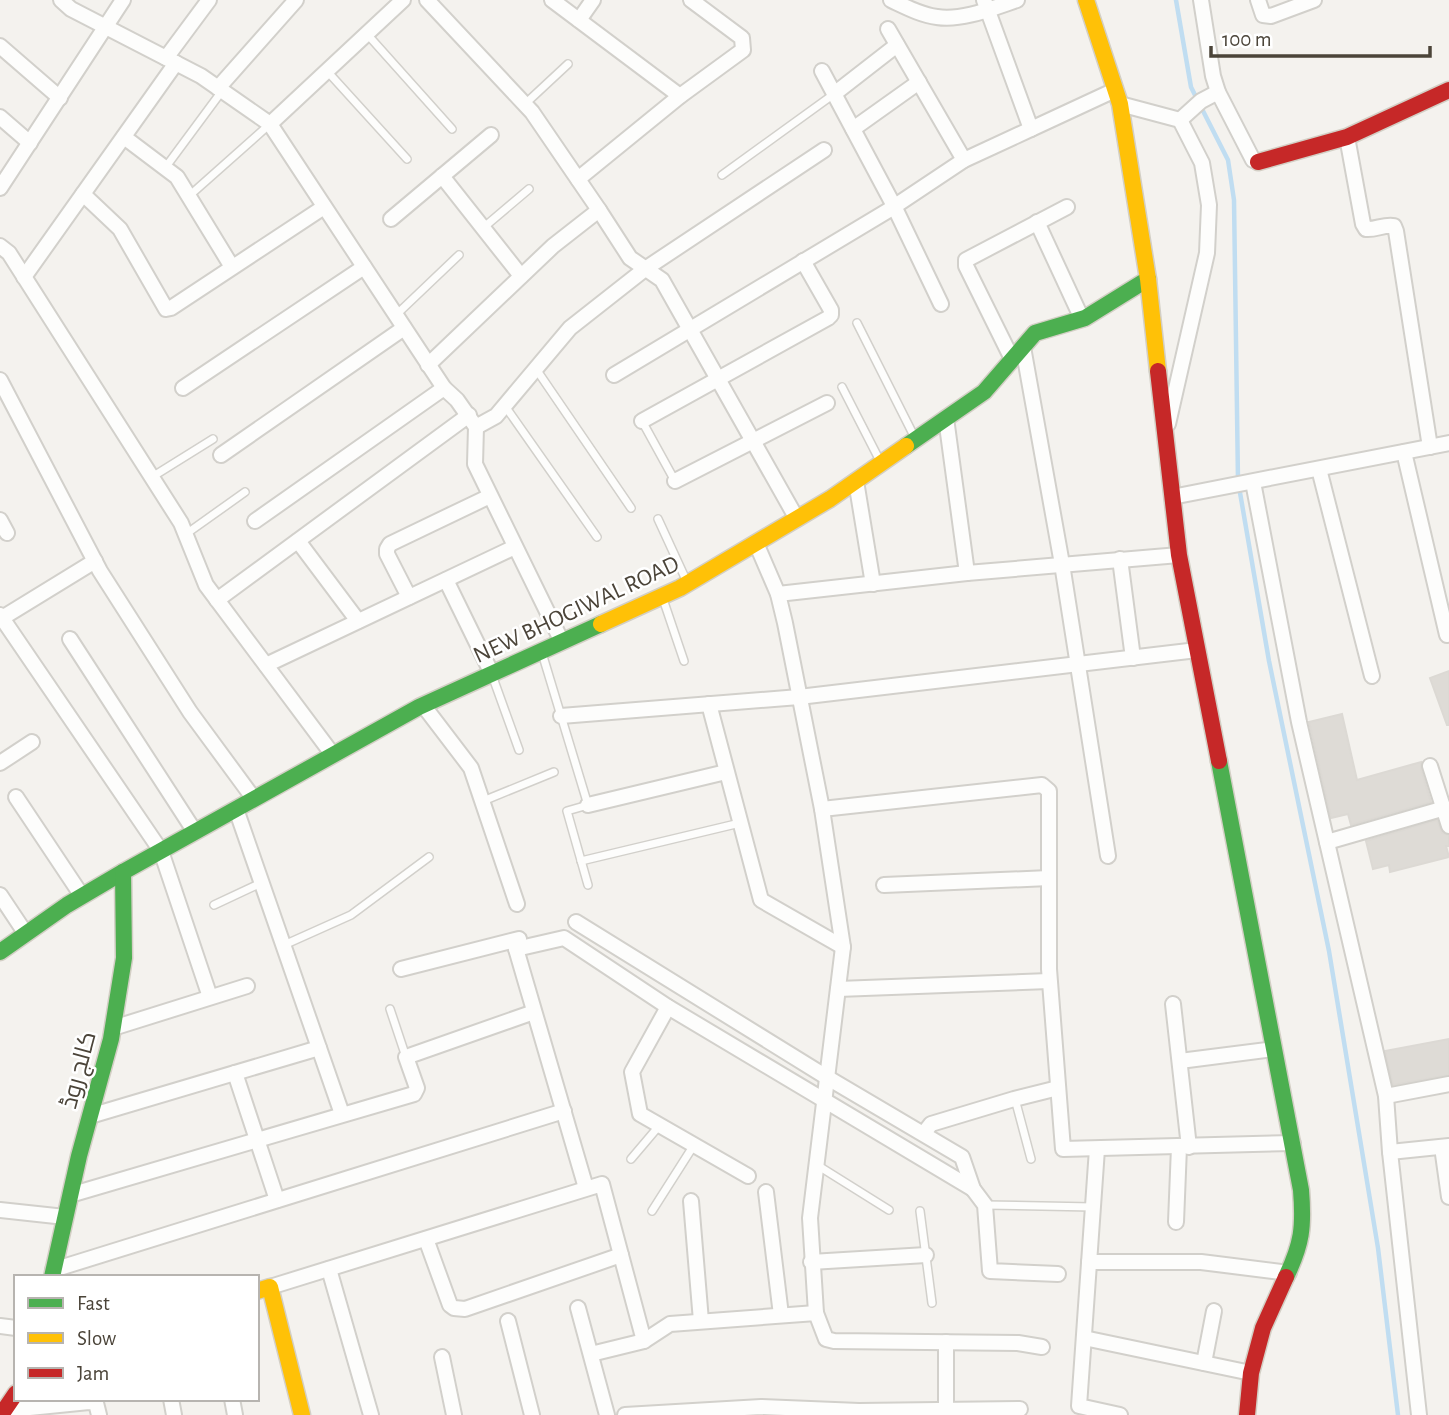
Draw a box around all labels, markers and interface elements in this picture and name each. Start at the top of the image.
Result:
scale bar [1211,14,1430,58]
text: 100 m [1222,29,1272,50]
street label: NEW BHOGIWAL ROAD [470,552,683,668]
street label: کالج روڈ [57,1029,104,1112]
legend [14,1275,259,1401]
text: Fast [77,1293,110,1314]
text: Slow [77,1328,116,1349]
text: Jam [77,1363,109,1384]

